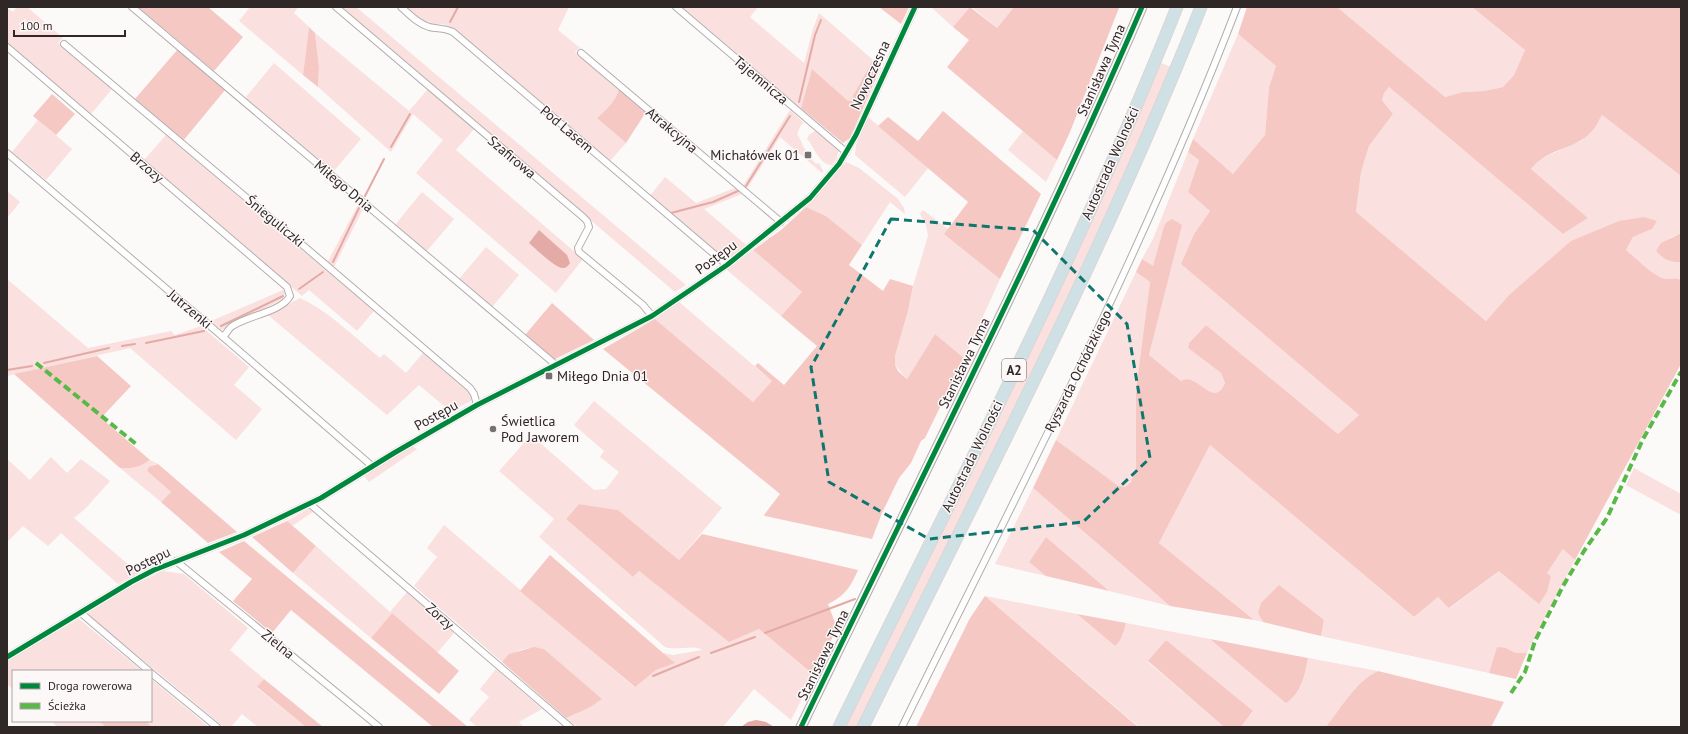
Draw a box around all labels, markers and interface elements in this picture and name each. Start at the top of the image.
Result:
scale bar [14,12,125,38]
text: 100 m [20,18,53,33]
street label: Stanisława Tyma [1073,21,1129,119]
street label: Nowoczesna [846,38,894,112]
street label: Tajemnicza [730,52,792,108]
street label: Pod Lasem [537,101,597,157]
street label: Atrakcyjna [642,103,702,157]
street label: Autostrada Wolności [1077,104,1143,222]
street label: Szafirowa [484,132,540,182]
place label: Michałówek 01 [710,146,800,164]
street label: Brzozy [126,147,168,187]
marker: Michałówek 01 [803,150,813,160]
street label: Miłego Dnia [311,156,377,216]
street label: Śnieguliczki [242,191,308,251]
street label: Postępu [691,236,741,278]
street label: Jutrzenki [163,285,216,333]
street label: Ryszarda Ochódzkiego [1041,307,1115,435]
street label: Stanisława Tyma [934,315,994,411]
road number: A2 [1002,359,1026,381]
place label: Miłego Dnia 01 [557,367,648,385]
marker: Miłego Dnia 01 [544,371,554,381]
street label: Postępu [411,396,461,434]
street label: Autostrada Wolności [937,397,1007,515]
place label: Świetlica Pod Jaworem [501,412,579,446]
marker: Świetlica Pod Jaworem [488,424,498,434]
street label: Postępu [123,542,173,580]
street label: Zorzy [422,599,458,634]
street label: Stanisława Tyma [793,607,853,703]
street label: Zielna [258,625,298,663]
legend [12,670,152,722]
text: Droga rowerowa [48,678,132,693]
text: Ścieżka [48,698,86,713]

